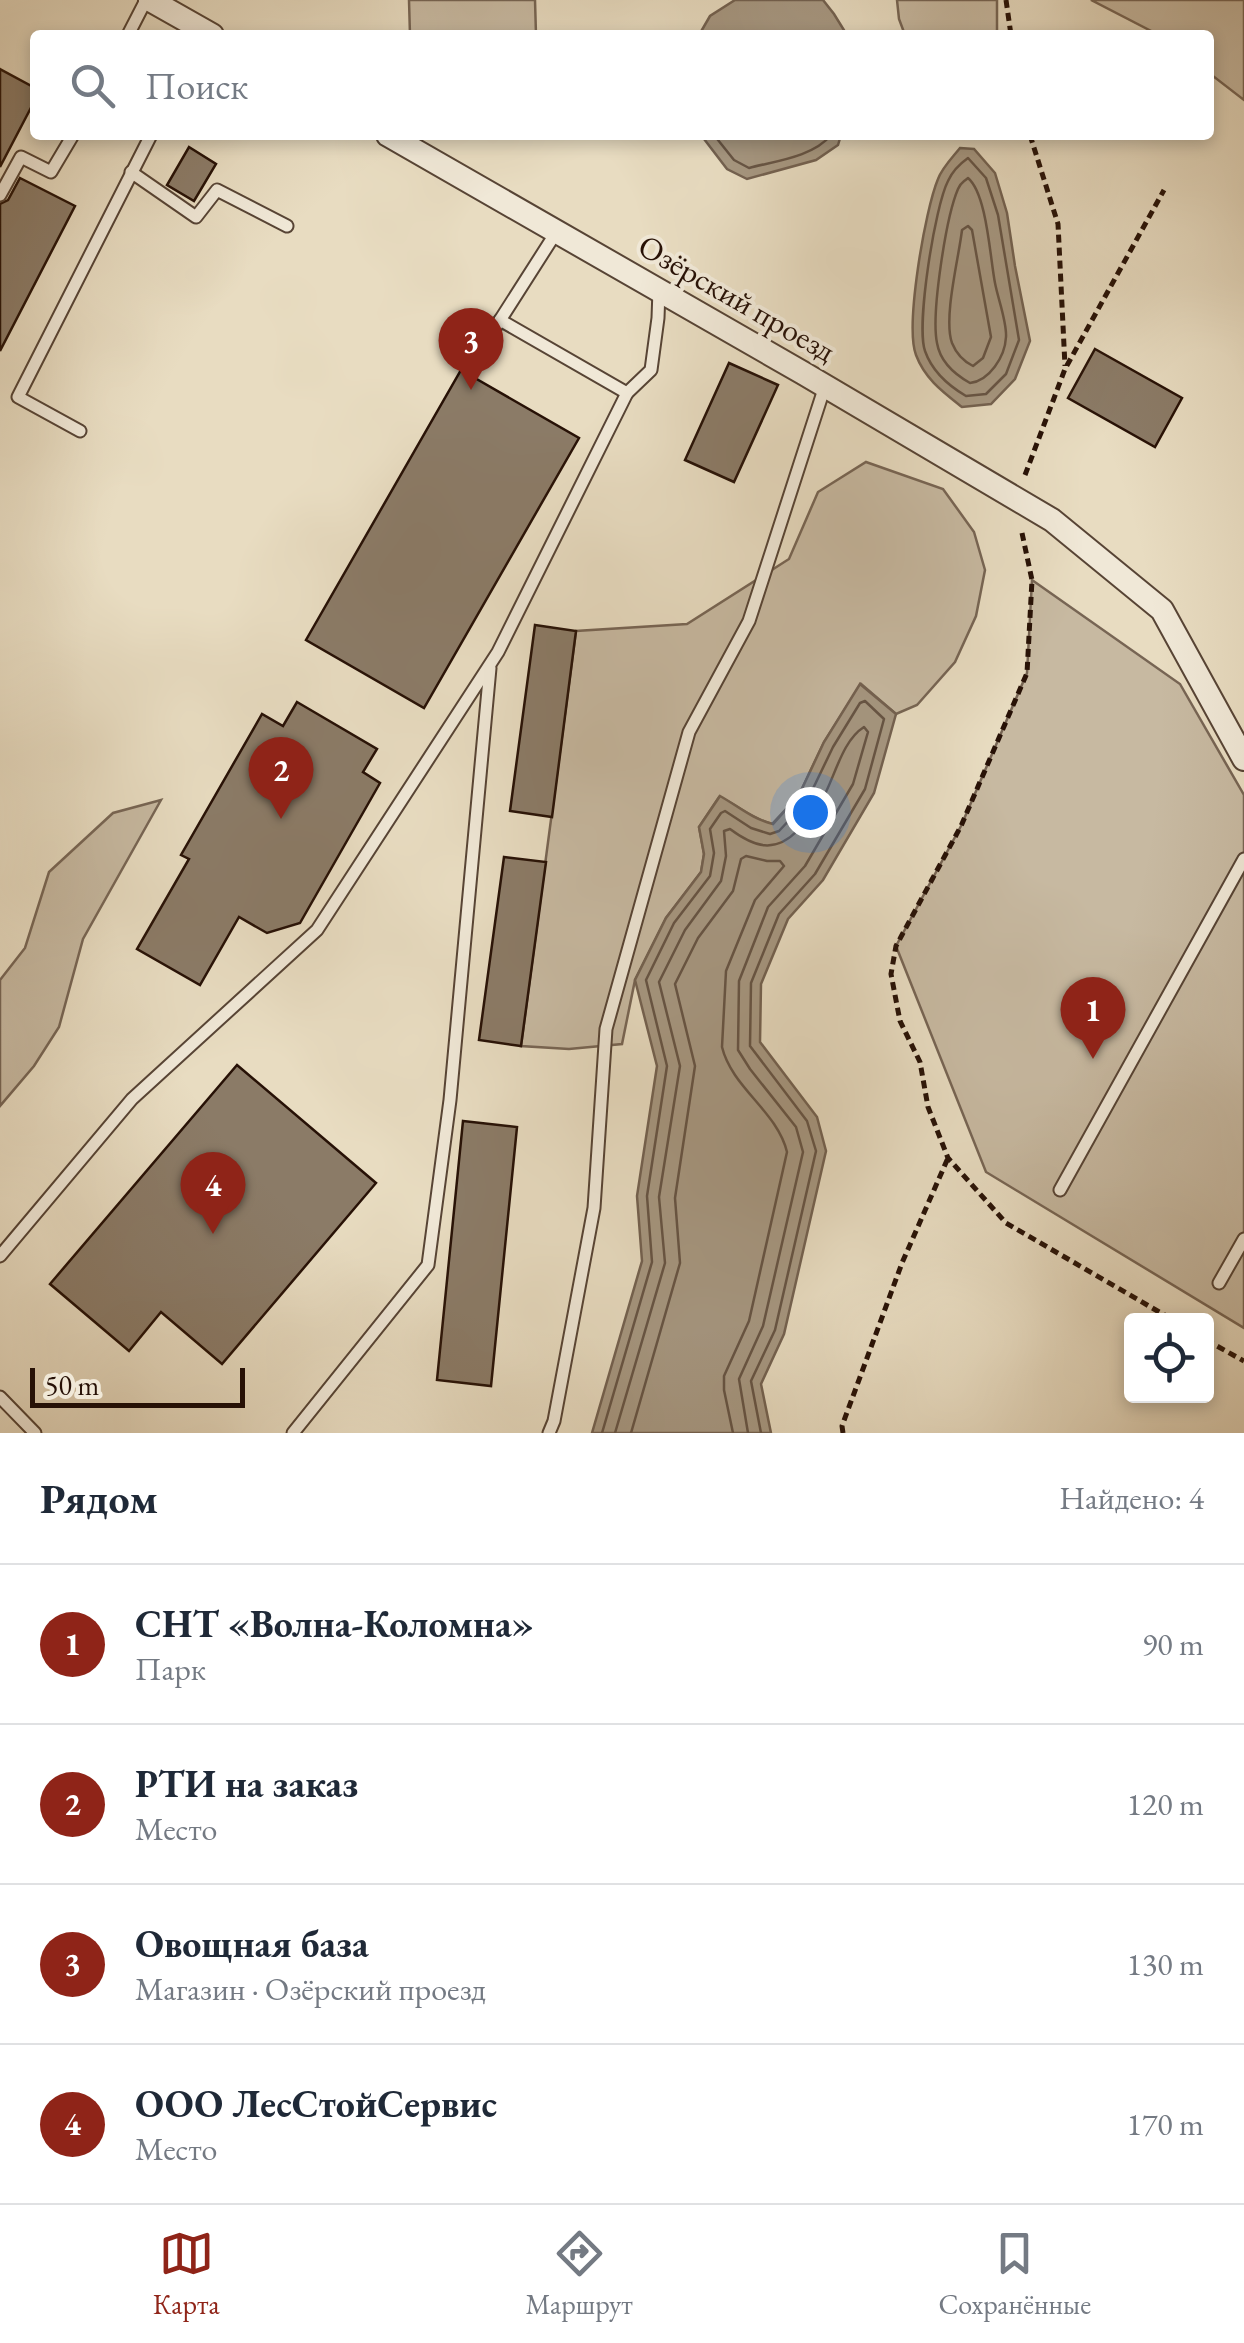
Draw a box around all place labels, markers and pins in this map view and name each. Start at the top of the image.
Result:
pin: 3 [438,308,504,390]
pin: 2 [248,736,314,819]
pin: 1 [1060,976,1126,1059]
pin: 4 [180,1152,246,1234]

